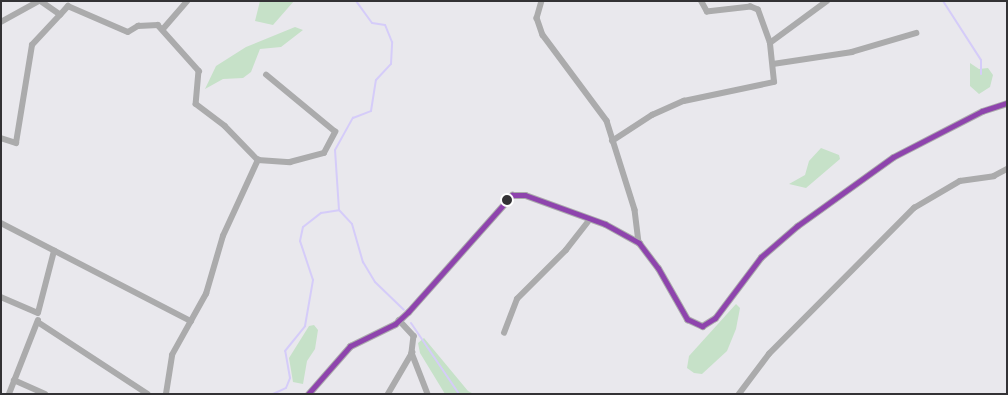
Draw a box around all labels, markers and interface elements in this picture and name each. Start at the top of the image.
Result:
unlabelled marker [502,195,512,205]

